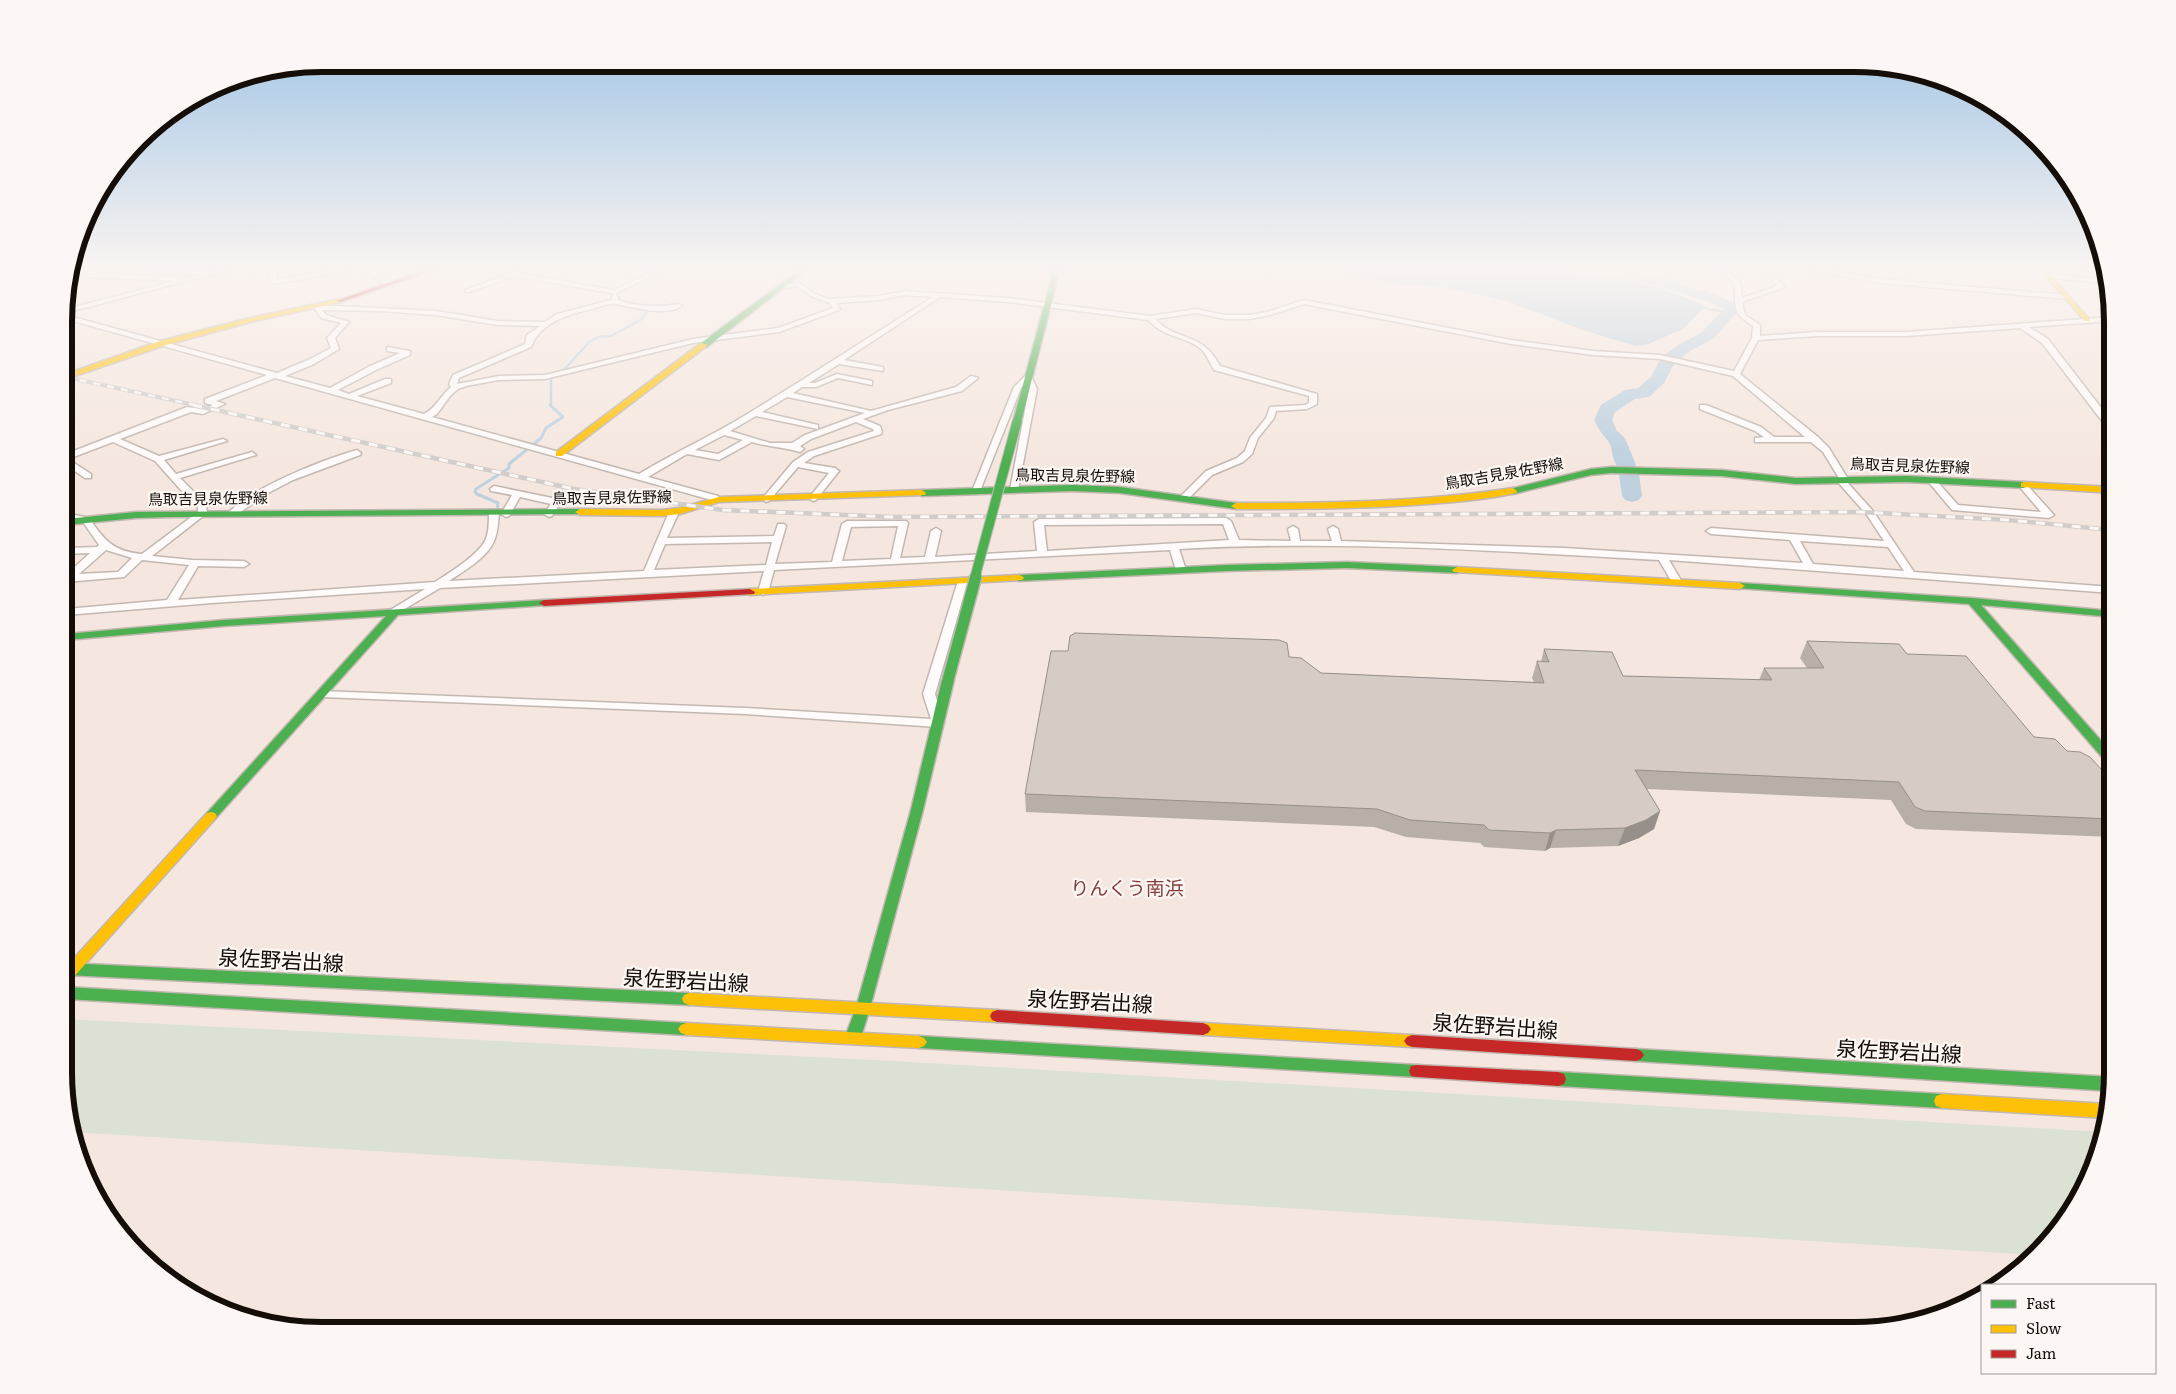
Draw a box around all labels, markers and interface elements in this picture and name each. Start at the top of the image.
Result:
street label: 鳥取吉見泉佐野線 [1443,451,1565,494]
street label: 鳥取吉見泉佐野線 [1850,451,1970,478]
street label: 鳥取吉見泉佐野線 [1015,462,1135,487]
street label: 鳥取吉見泉佐野線 [552,484,672,509]
street label: 鳥取吉見泉佐野線 [148,485,268,510]
district label: りんくう南浜 [1070,873,1184,901]
street label: 泉佐野岩出線 [217,940,345,977]
street label: 泉佐野岩出線 [622,960,750,997]
street label: 泉佐野岩出線 [1026,981,1154,1018]
street label: 泉佐野岩出線 [1431,1005,1559,1044]
street label: 泉佐野岩出線 [1835,1031,1963,1068]
legend [1981,1284,2156,1374]
text: Fast [2026,1291,2055,1314]
text: Slow [2026,1316,2061,1339]
text: Jam [2026,1341,2057,1364]

